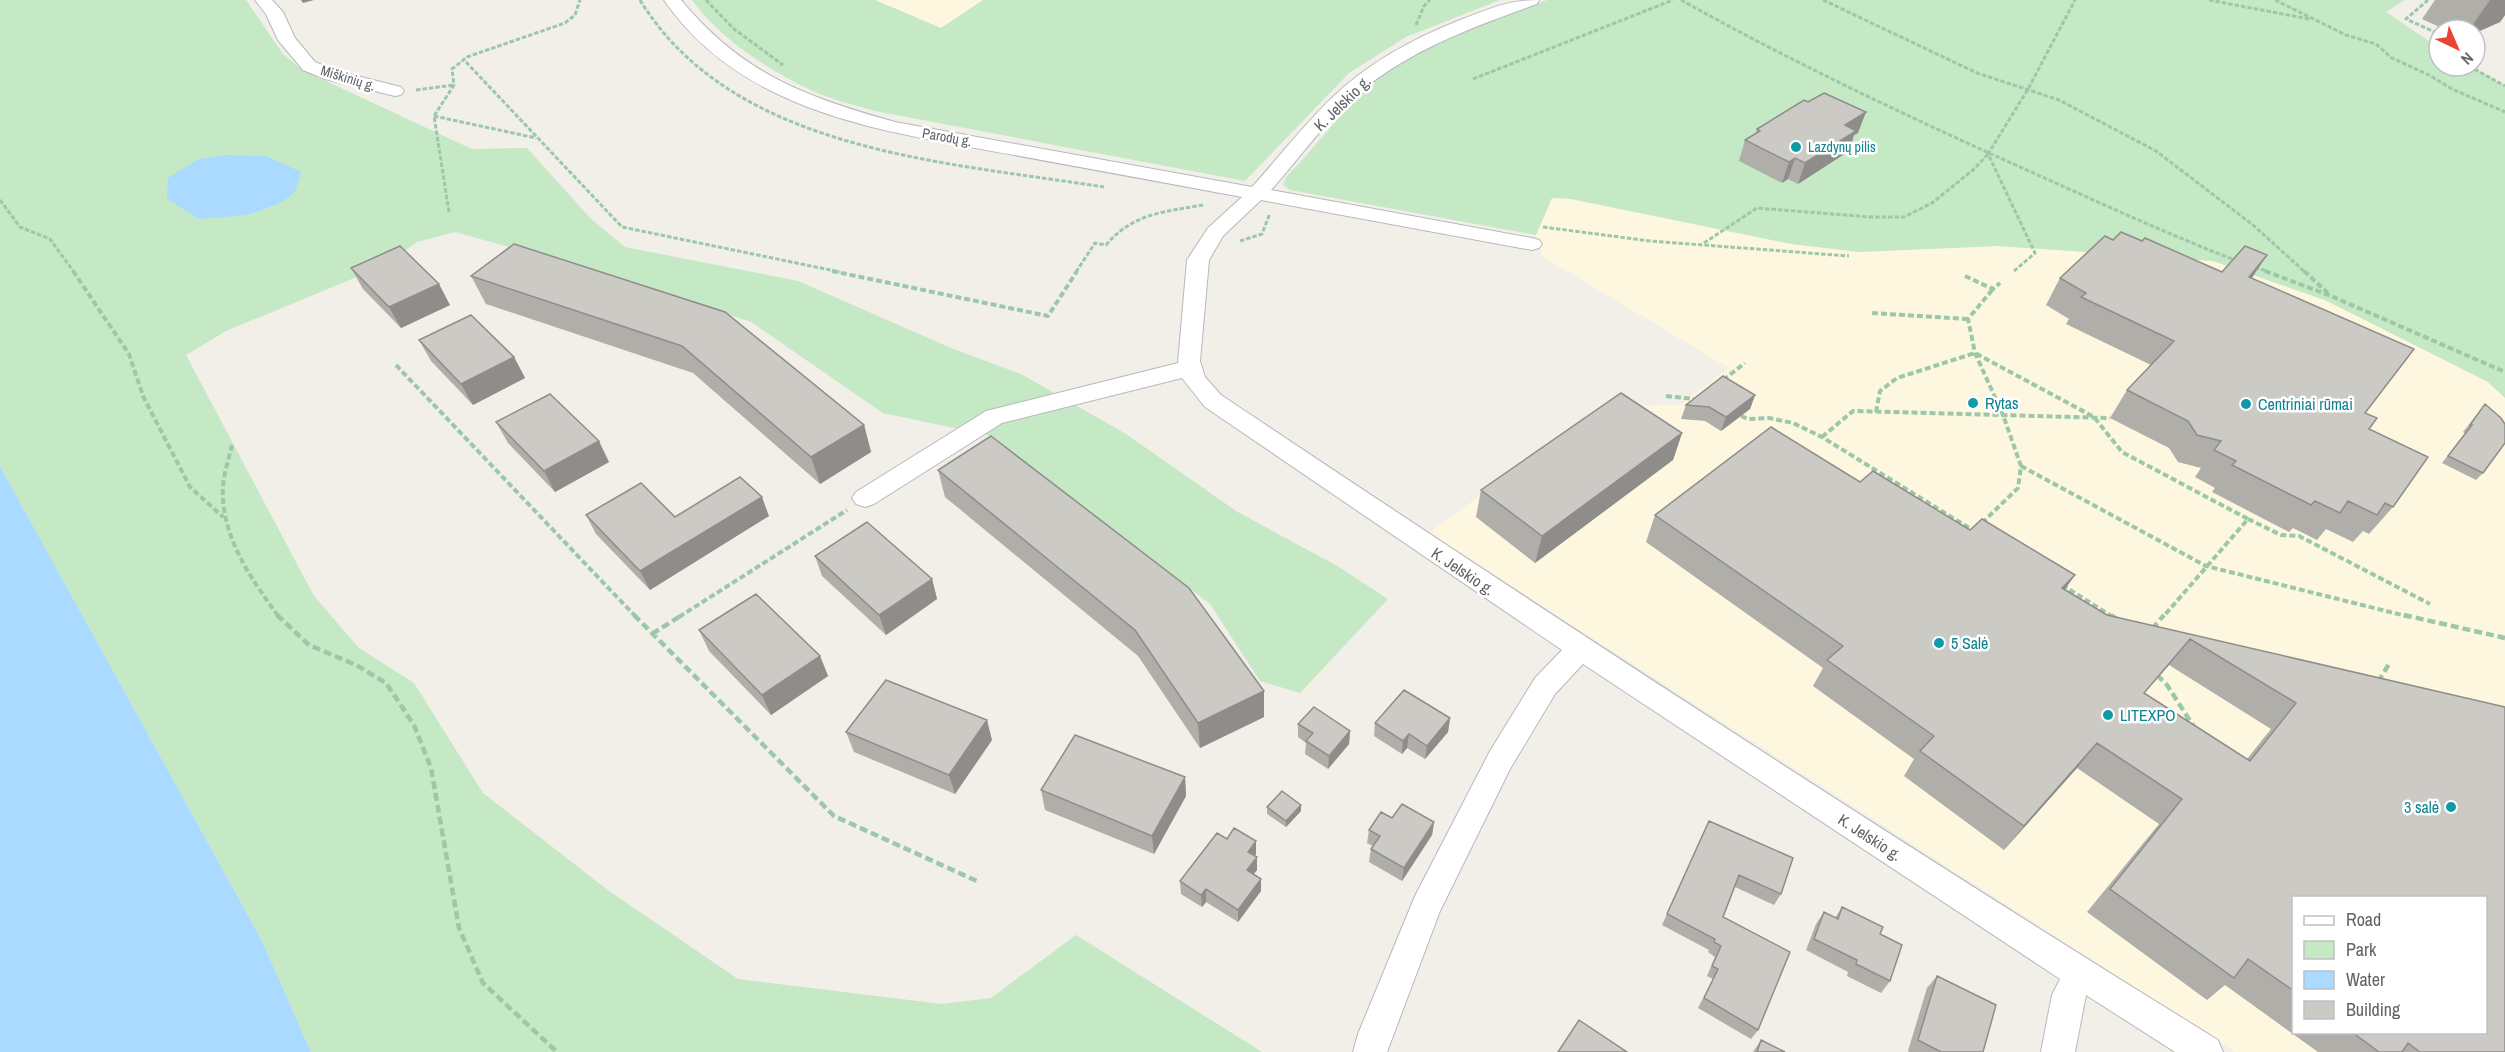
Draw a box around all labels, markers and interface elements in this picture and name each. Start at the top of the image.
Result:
north arrow [2427,18,2487,78]
text: N [2456,48,2478,70]
street label: Miškinių g. [319,61,377,95]
street label: K. Jelskio g. [1309,70,1375,136]
street label: Parodų g. [921,124,973,150]
place label: Lazdynų pilis [1808,138,1876,156]
marker: Lazdynų pilis [1789,140,1803,154]
place label: Rytas [1985,392,2019,414]
place label: Centriniai rūmai [2258,393,2353,415]
marker: Rytas [1966,396,1980,410]
marker: Centriniai rūmai [2239,397,2253,411]
street label: K. Jelskio g. [1427,542,1499,600]
place label: 5 Salė [1951,632,1988,654]
marker: 5 Salė [1932,636,1946,650]
place label: LITEXPO [2120,704,2175,726]
marker: LITEXPO [2101,708,2115,722]
place label: 3 salė [2404,796,2439,818]
marker: 3 salė [2444,800,2458,814]
street label: K. Jelskio g. [1834,808,1906,866]
legend [2292,896,2487,1034]
text: Road [2346,907,2381,932]
text: Park [2346,937,2377,962]
text: Water [2346,967,2385,992]
text: Building [2346,997,2401,1022]

